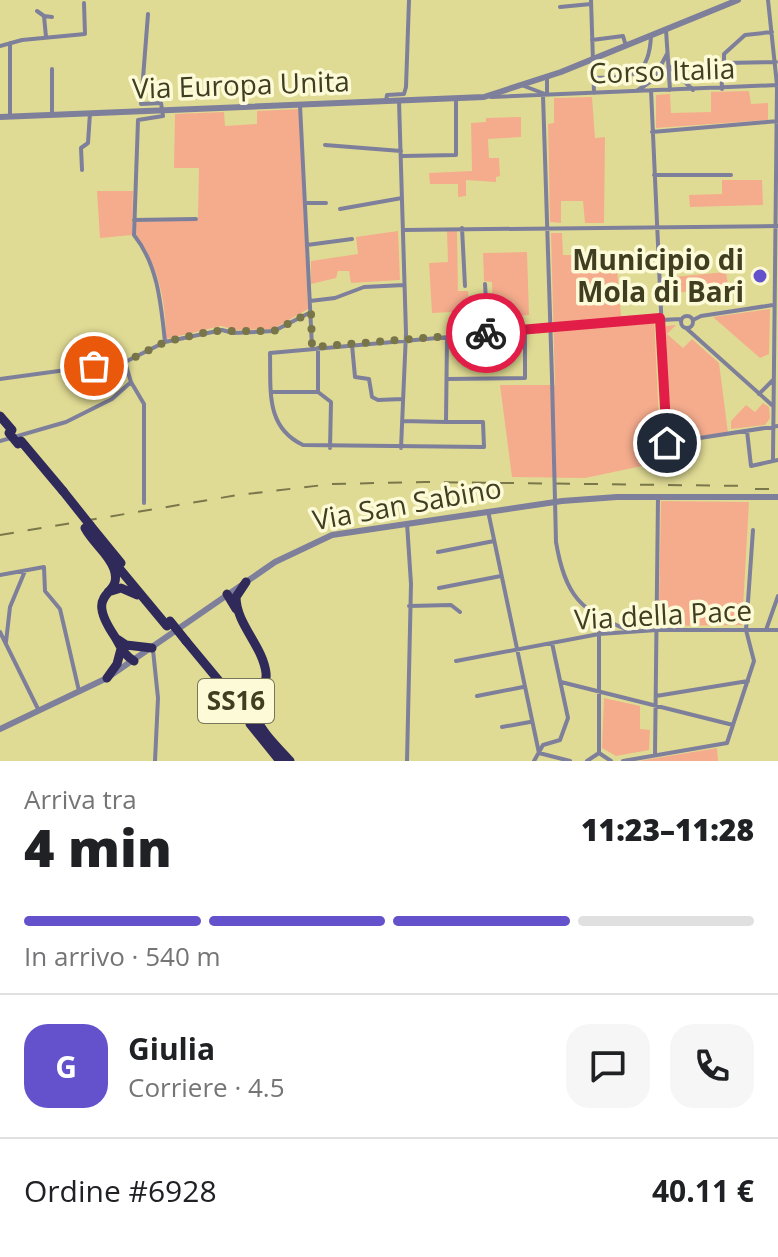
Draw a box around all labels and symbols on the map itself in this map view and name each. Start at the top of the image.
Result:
street label: Corso Italia [588,48,736,92]
street label: Via Europa Unita [131,61,350,107]
place label: Municipio di Mola di Bari [572,240,744,310]
marker: Municipio di Mola di Bari [751,267,769,285]
courier [446,293,526,373]
pin [60,332,128,400]
pin [633,409,701,477]
street label: Via San Sabino [309,468,504,538]
street label: Via della Pace [573,590,753,638]
road number: SS16 [198,679,274,723]

